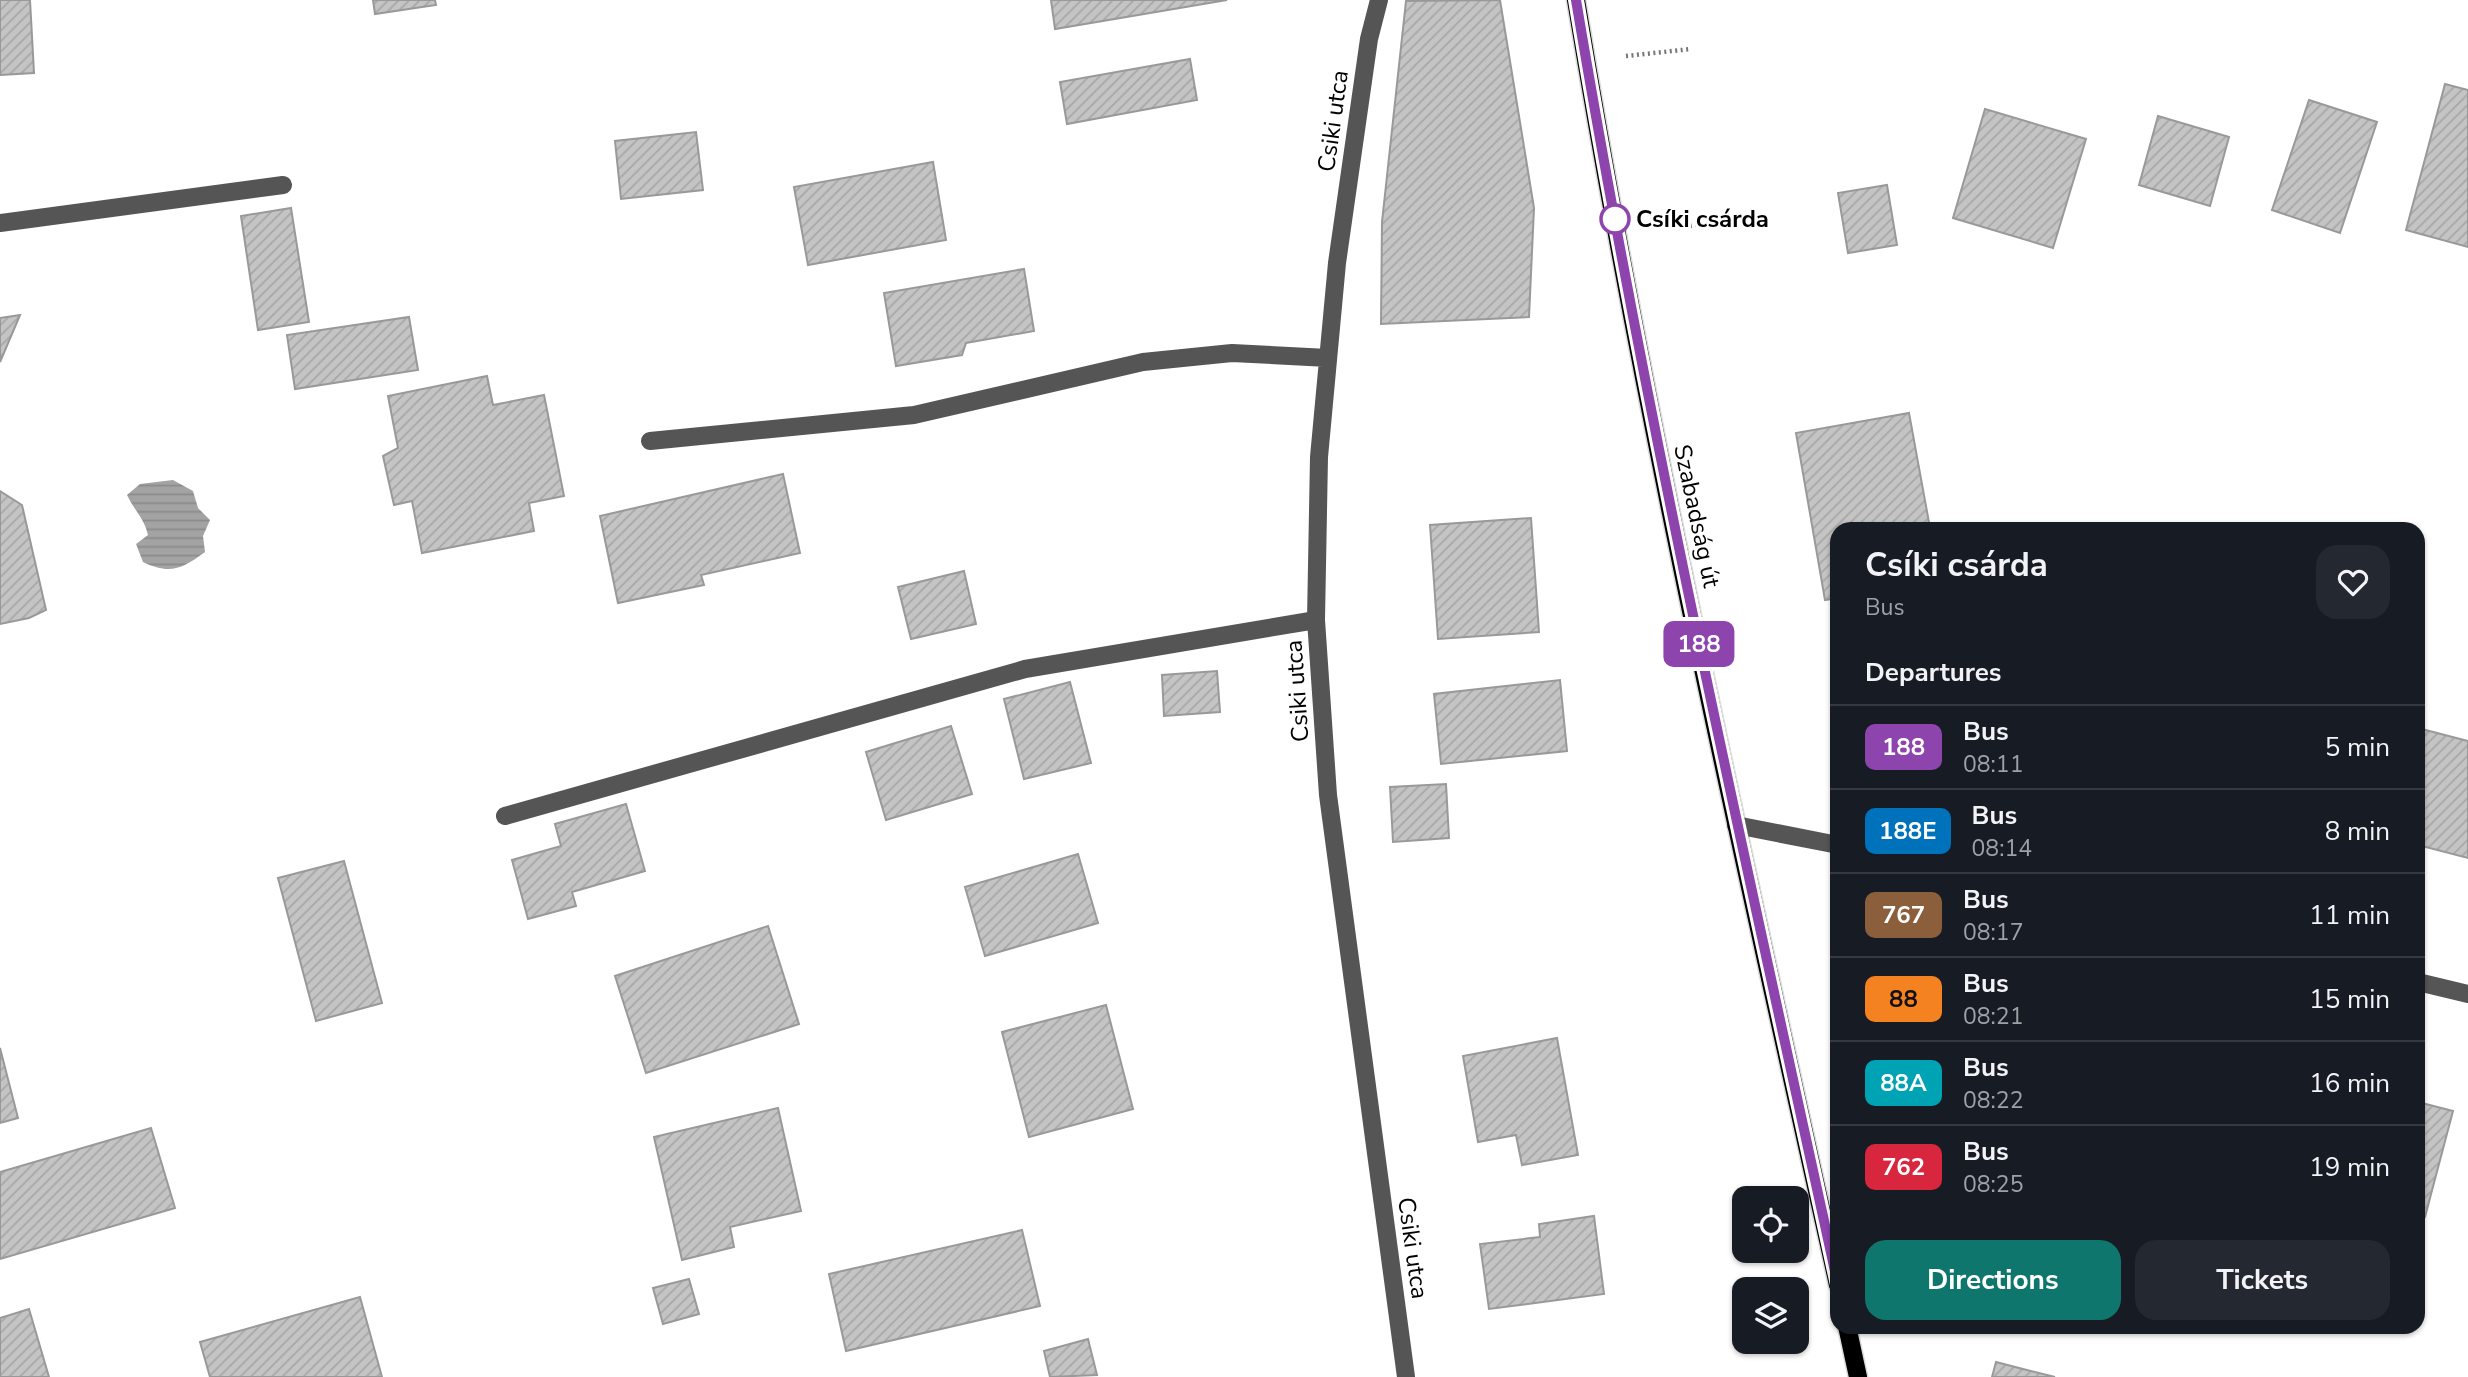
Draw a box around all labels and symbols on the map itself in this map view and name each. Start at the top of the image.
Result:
street label: Csiki utca [1310,68,1356,174]
place label: Csíki csárda [1636,203,1769,235]
marker: Csíki csárda [1600,204,1630,234]
street label: Szabadság út [1666,441,1728,591]
line badge: 188 [1659,621,1739,667]
street label: Csiki utca [1277,639,1317,743]
street label: Csiki utca [1390,1195,1436,1301]

